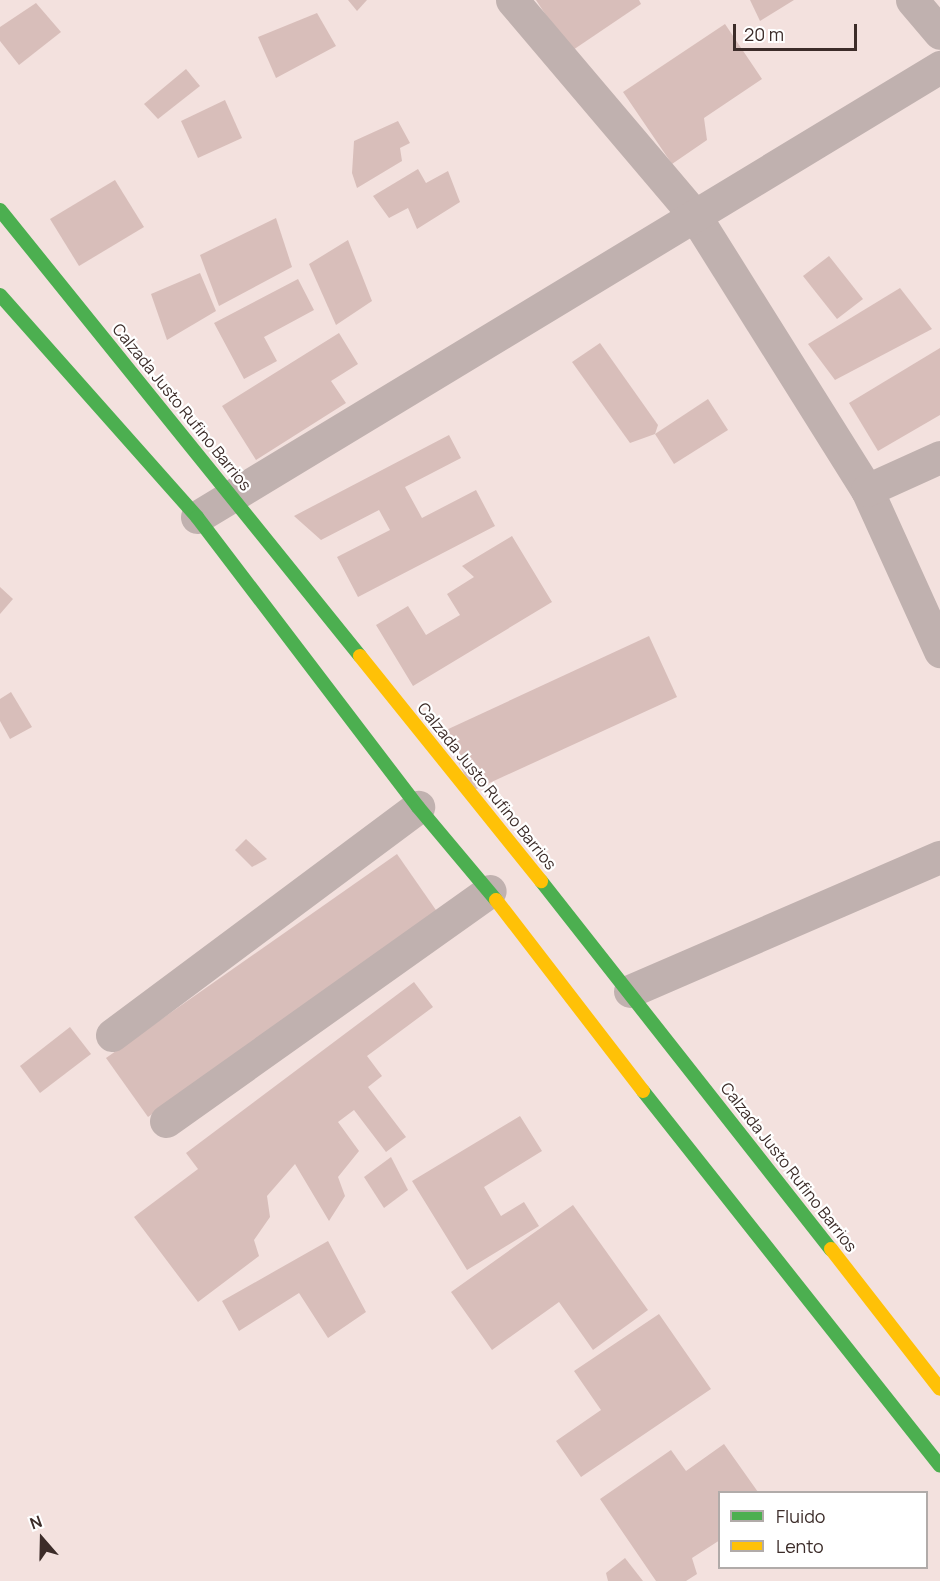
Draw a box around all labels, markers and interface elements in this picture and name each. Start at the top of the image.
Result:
scale bar [736,12,860,50]
text: 20 m [744,22,784,46]
street label: Calzada Justo Rufino Barrios [109,319,255,495]
street label: Calzada Justo Rufino Barrios [414,698,560,874]
street label: Calzada Justo Rufino Barrios [717,1078,861,1256]
legend [718,1491,928,1569]
text: Fluido [776,1504,825,1528]
north arrow [12,1509,72,1569]
text: N [27,1510,45,1534]
text: Lento [776,1534,824,1558]

